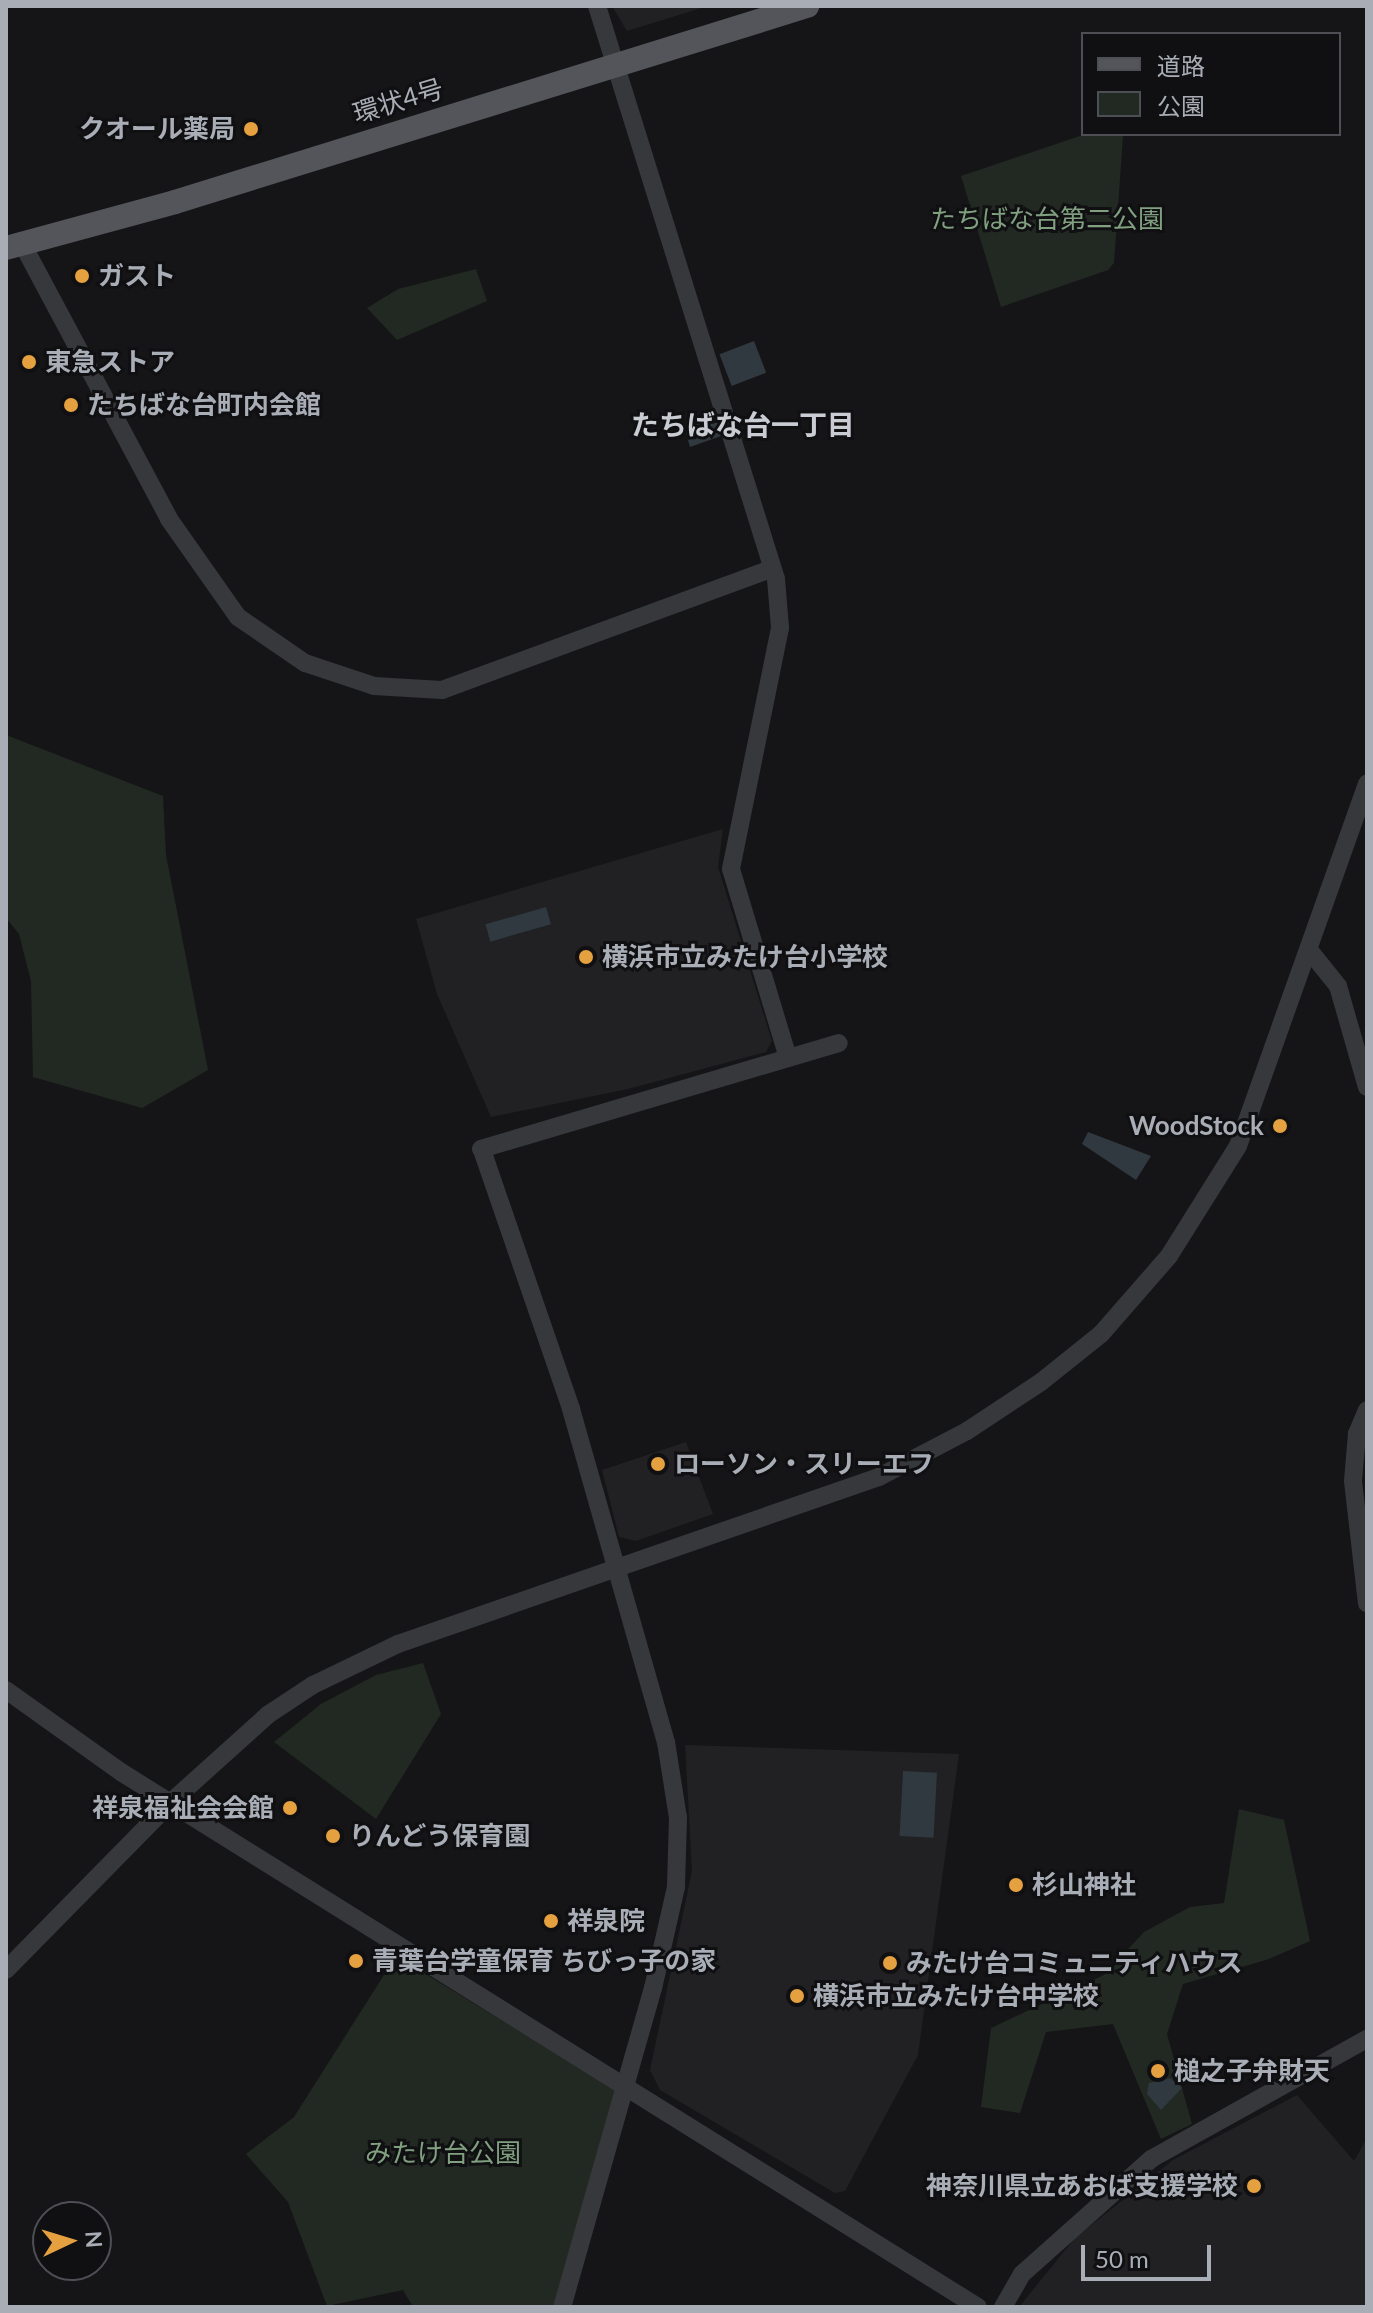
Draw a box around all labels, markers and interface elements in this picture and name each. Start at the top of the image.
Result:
legend [1081,32,1341,136]
text: 道路 [1157,51,1205,80]
street label: 環状4号 [349,72,447,130]
text: 公園 [1157,91,1205,120]
place label: クオール薬局 [79,113,235,145]
marker: クオール薬局 [242,120,260,138]
park label: たちばな台第二公園 [930,203,1164,235]
place label: ガスト [98,260,176,292]
marker: ガスト [73,267,91,285]
place label: 東急ストア [45,346,175,378]
marker: 東急ストア [20,353,38,371]
place label: たちばな台町内会館 [87,389,321,421]
marker: たちばな台町内会館 [62,396,80,414]
district label: たちばな台一丁目 [631,407,855,441]
place label: 横浜市立みたけ台小学校 [602,941,888,973]
marker: 横浜市立みたけ台小学校 [577,948,595,966]
place label: WoodStock [1129,1110,1264,1142]
marker: WoodStock [1271,1117,1289,1135]
place label: ローソン・スリーエフ [674,1448,934,1480]
marker: ローソン・スリーエフ [649,1455,667,1473]
place label: 祥泉福祉会会館 [92,1792,274,1824]
marker: 祥泉福祉会会館 [281,1799,299,1817]
place label: りんどう保育園 [349,1820,531,1852]
marker: りんどう保育園 [324,1827,342,1845]
place label: 杉山神社 [1032,1869,1136,1901]
marker: 杉山神社 [1007,1876,1025,1894]
place label: 祥泉院 [567,1905,645,1937]
marker: 祥泉院 [542,1912,560,1930]
place label: 青葉台学童保育 ちびっ子の家 [372,1945,716,1977]
place label: みたけ台コミュニティハウス [906,1947,1244,1979]
marker: 青葉台学童保育 ちびっ子の家 [347,1952,365,1970]
marker: みたけ台コミュニティハウス [881,1954,899,1972]
place label: 横浜市立みたけ台中学校 [813,1980,1099,2012]
marker: 横浜市立みたけ台中学校 [788,1987,806,2005]
place label: 槌之子弁財天 [1174,2055,1330,2087]
marker: 槌之子弁財天 [1149,2062,1167,2080]
park label: みたけ台公園 [365,2137,521,2169]
place label: 神奈川県立あおば支援学校 [926,2170,1238,2202]
marker: 神奈川県立あおば支援学校 [1245,2177,1263,2195]
north arrow [32,2201,112,2281]
scale bar [1085,2229,1215,2279]
text: N [80,2230,109,2249]
text: 50 m [1095,2244,1149,2273]

